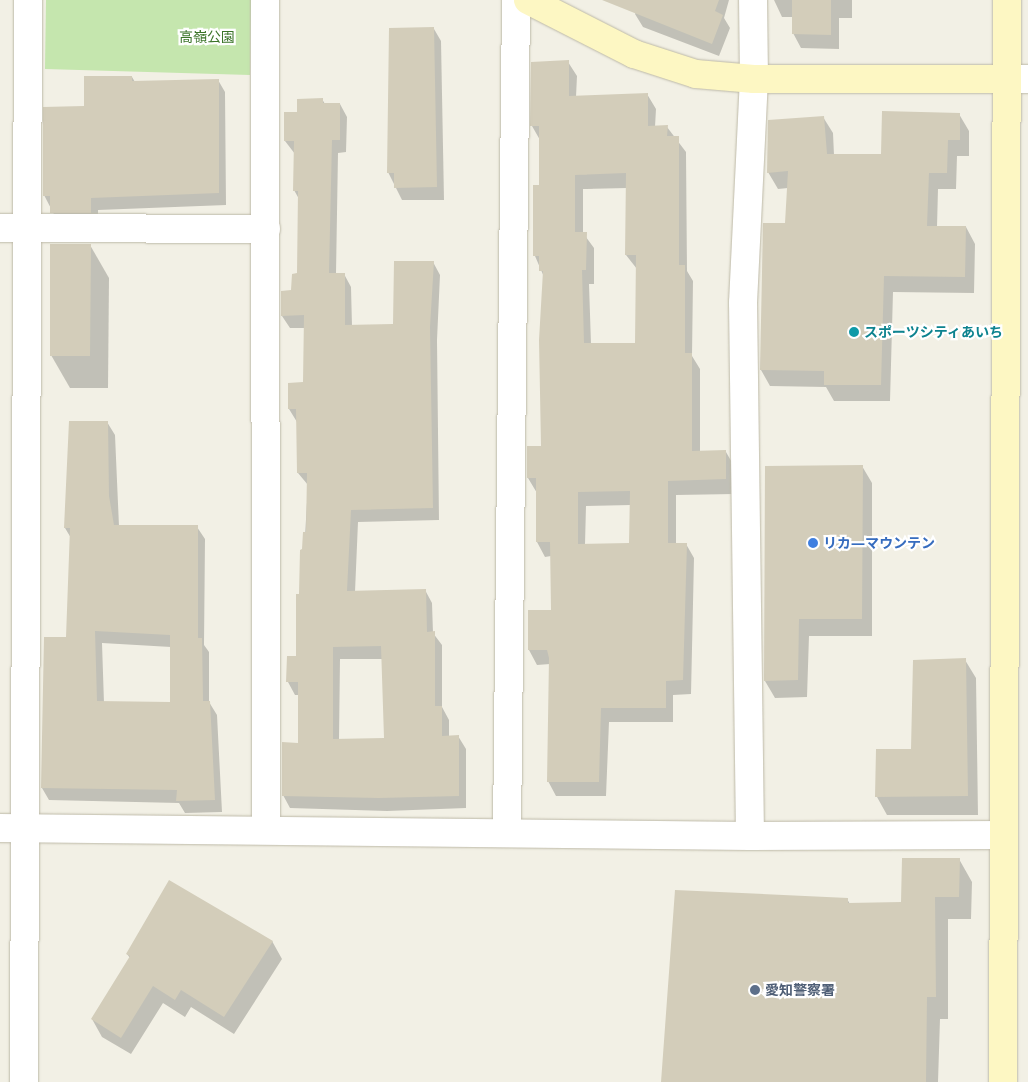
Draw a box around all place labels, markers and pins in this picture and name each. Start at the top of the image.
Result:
place label: スポーツシティあいち [864,324,1004,340]
marker: スポーツシティあいち [848,326,860,338]
place label: リカ―マウンテン [823,535,935,551]
marker: リカ―マウンテン [807,537,819,549]
place label: 愛知警察署 [765,982,835,998]
marker: 愛知警察署 [749,984,761,996]

